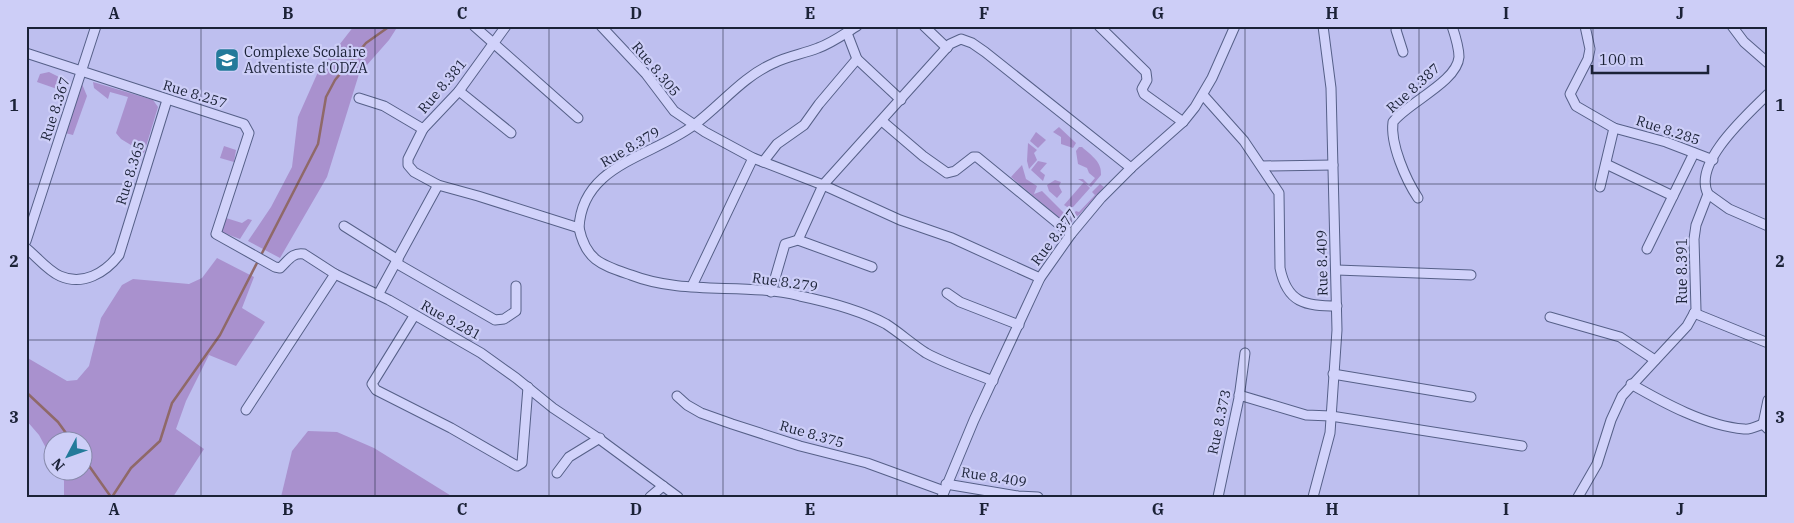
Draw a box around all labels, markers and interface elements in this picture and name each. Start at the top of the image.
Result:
text: A [108,3,120,23]
text: B [282,3,294,23]
text: C [457,3,467,23]
text: D [630,3,642,23]
text: E [805,3,815,23]
text: F [979,3,989,23]
text: G [1152,3,1164,23]
text: H [1326,3,1339,23]
text: I [1503,3,1509,23]
text: J [1676,3,1684,23]
street label: Rue 8.305 [628,38,684,100]
scale bar [1592,42,1708,74]
place label: Complexe Scolaire Adventiste d'ODZA [244,43,368,77]
school or university icon: Complexe Scolaire Adventiste d'ODZA [214,47,240,73]
text: 100 m [1599,50,1644,69]
street label: Rue 8.381 [414,55,470,117]
street label: Rue 8.387 [1382,59,1444,117]
street label: Rue 8.367 [36,75,74,143]
street label: Rue 8.257 [161,76,229,112]
text: 1 [9,95,19,115]
text: 1 [1775,95,1785,115]
street label: Rue 8.285 [1634,111,1702,149]
street label: Rue 8.379 [597,123,663,171]
street label: Rue 8.365 [112,139,148,207]
street label: Rue 8.377 [1027,205,1081,269]
street label: Rue 8.409 [1312,230,1332,296]
street label: Rue 8.391 [1673,238,1691,304]
text: 2 [9,251,19,271]
text: 2 [1775,251,1785,271]
street label: Rue 8.279 [751,268,819,296]
street label: Rue 8.281 [418,296,484,344]
street label: Rue 8.373 [1203,388,1235,456]
text: 3 [9,407,19,427]
text: 3 [1775,407,1785,427]
street label: Rue 8.375 [778,416,846,452]
north arrow [42,430,92,480]
text: N [48,454,69,475]
street label: Rue 8.409 [960,463,1028,491]
text: A [108,499,120,519]
text: B [282,499,294,519]
text: C [457,499,467,519]
text: D [630,499,642,519]
text: E [805,499,815,519]
text: F [979,499,989,519]
text: G [1152,499,1164,519]
text: H [1326,499,1339,519]
text: I [1503,499,1509,519]
text: J [1676,499,1684,519]

